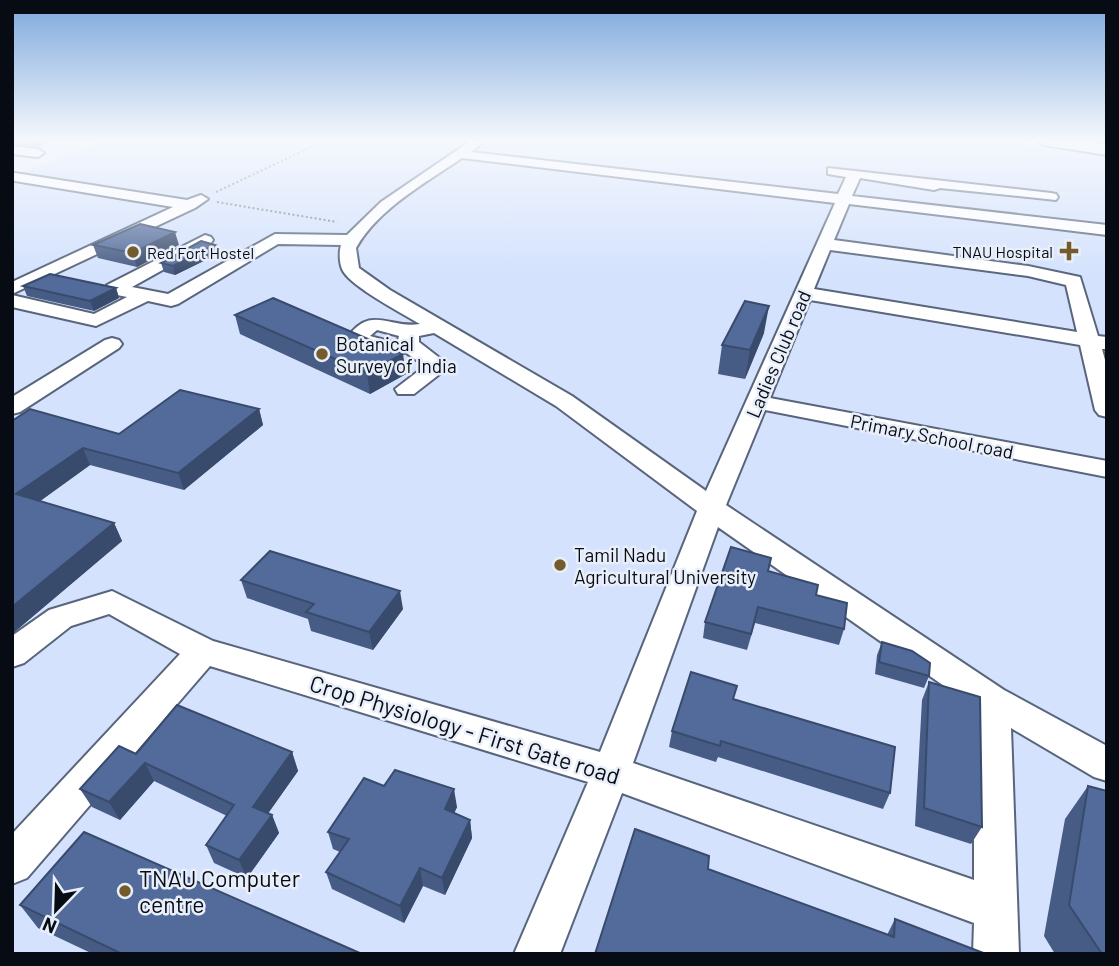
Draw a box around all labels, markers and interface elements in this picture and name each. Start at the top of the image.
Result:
marker: TNAU Hospital [1059,241,1079,261]
place label: TNAU Hospital [952,242,1053,261]
place label: Red Fort Hostel [147,243,254,262]
marker: Red Fort Hostel [125,244,141,260]
street label: Ladies Club road [741,287,815,421]
place label: Botanical Survey of India [336,332,457,377]
marker: Botanical Survey of India [314,346,330,362]
street label: Primary School road [848,409,1016,463]
place label: Tamil Nadu Agricultural University [574,543,756,588]
marker: Tamil Nadu Agricultural University [552,557,568,573]
street label: Crop Physiology - First Gate road [306,668,624,790]
place label: TNAU Computer centre [139,864,301,918]
north arrow [21,875,91,945]
marker: TNAU Computer centre [117,883,133,899]
text: N [39,913,59,939]

